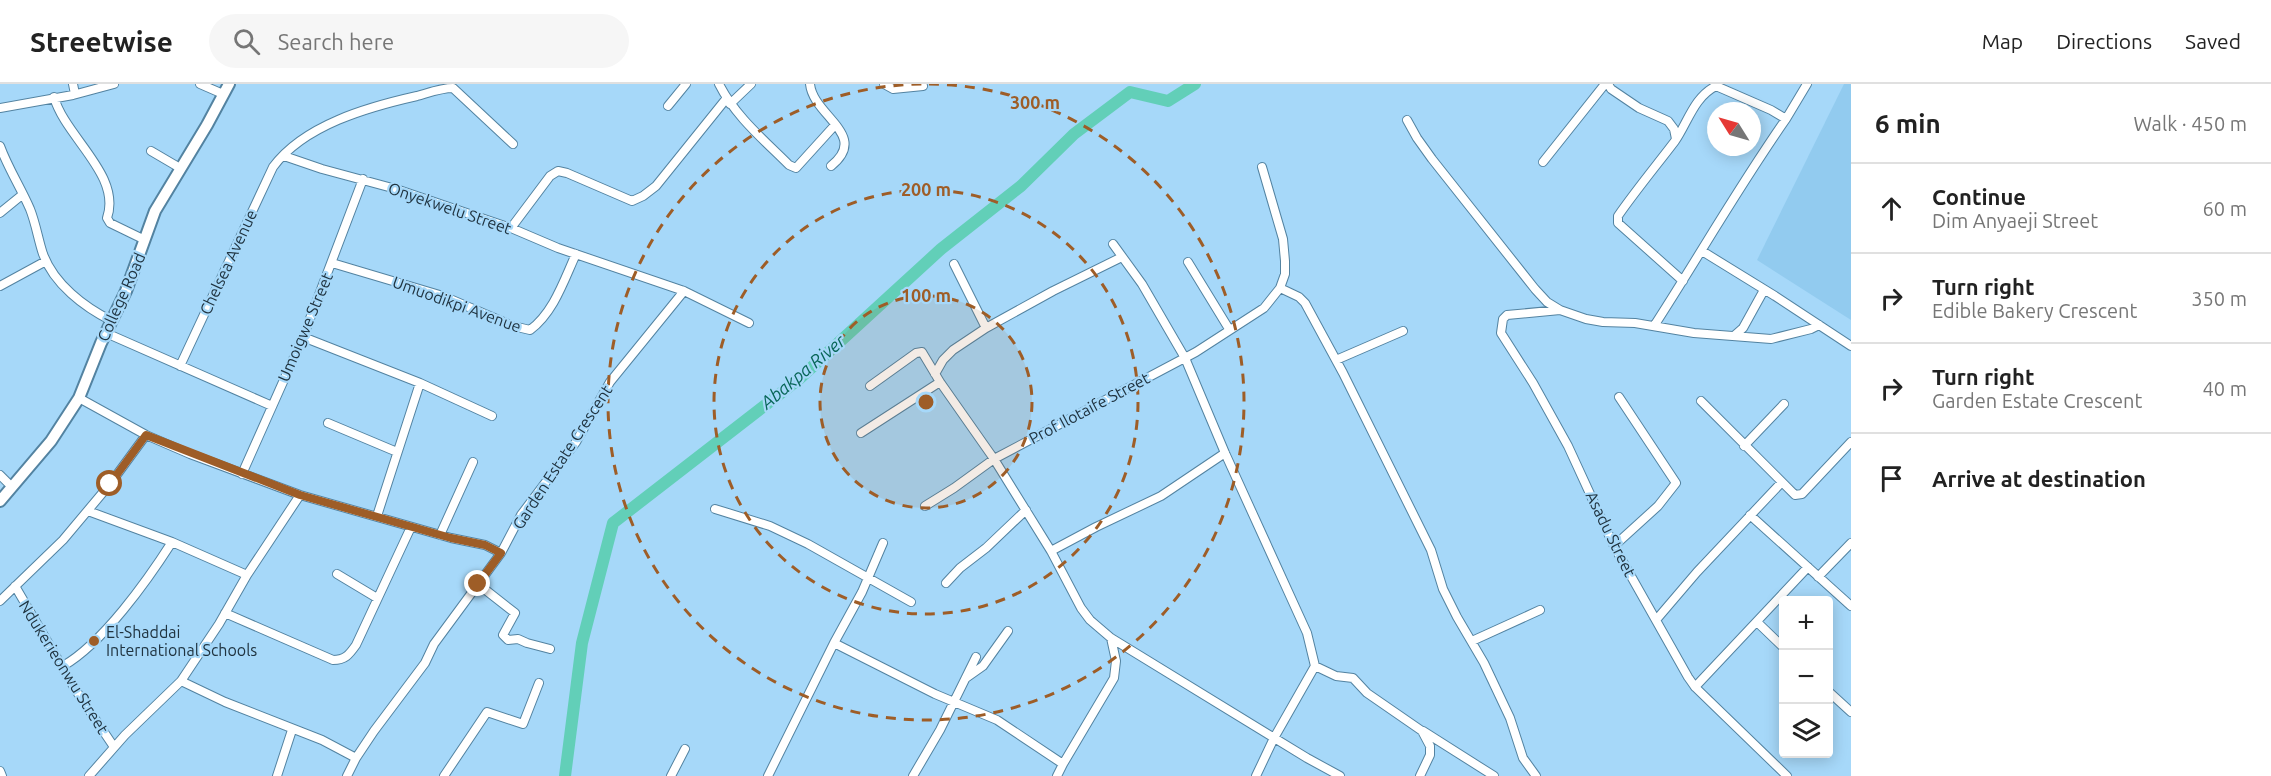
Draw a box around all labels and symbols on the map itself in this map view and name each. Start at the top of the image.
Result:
text: 300 m [1010,92,1060,112]
north arrow [1707,102,1761,156]
street label: Onyekwelu Street [386,178,515,238]
text: 200 m [901,179,951,199]
street label: Chelsea Avenue [196,207,260,317]
street label: College Road [93,250,149,344]
street label: Umoigwe Street [274,269,336,384]
street label: Umuodikpi Avenue [390,272,524,336]
text: 100 m [901,285,951,305]
water label: Abakpa River [755,329,849,413]
street label: Prof Ilotaife Street [1026,368,1153,447]
street label: Garden Estate Crescent [509,381,616,532]
centre of rings [916,392,936,412]
route start [96,470,122,496]
street label: Asadu Street [1583,488,1640,580]
route end [464,570,490,596]
street label: Ndukerieonwu Street [16,597,113,738]
place label: El-Shaddai International Schools [106,623,257,659]
marker: El-Shaddai International Schools [87,634,101,648]

